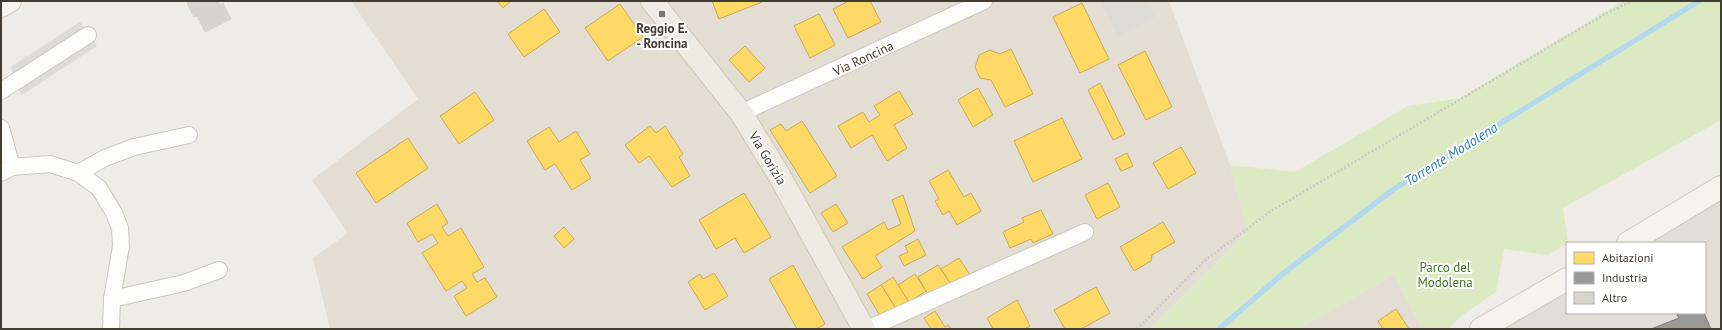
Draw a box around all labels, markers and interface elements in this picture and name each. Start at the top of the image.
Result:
marker: Reggio E. - Roncina [657,9,667,19]
place label: Reggio E. - Roncina [636,20,688,52]
street label: Via Roncina [829,37,896,80]
water label: Torrente Modolena [1401,118,1501,190]
street label: Via Gorizia [744,128,790,188]
legend [1566,242,1706,314]
text: Abitazioni [1602,250,1654,265]
park label: Parco del Modolena [1417,259,1473,291]
text: Industria [1602,270,1647,285]
text: Altro [1602,290,1627,305]

